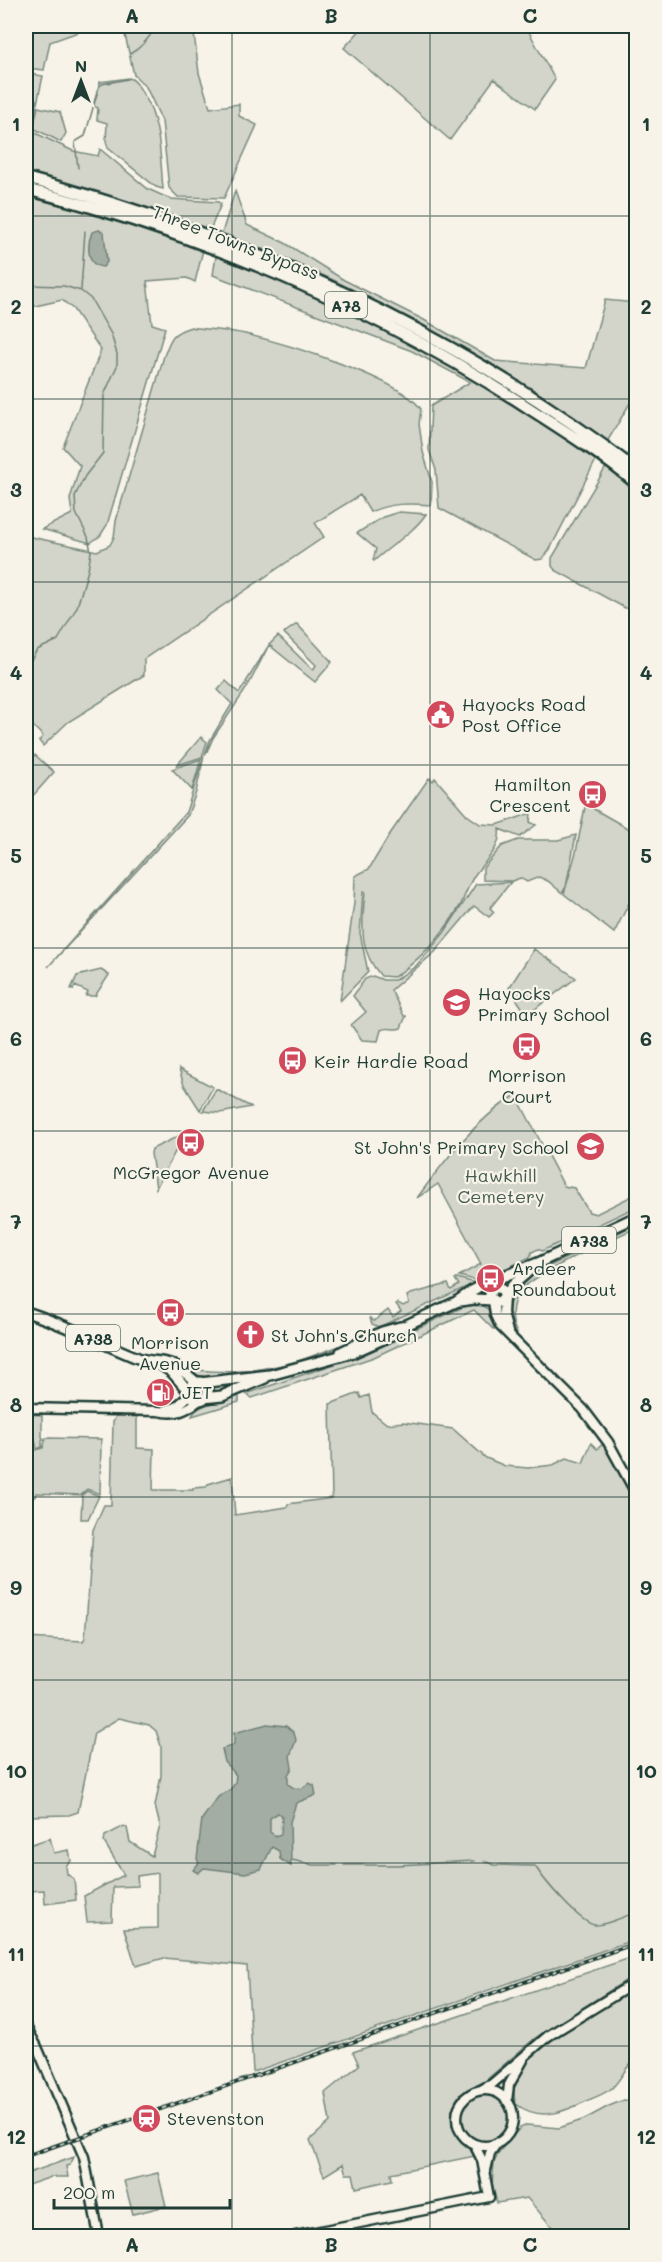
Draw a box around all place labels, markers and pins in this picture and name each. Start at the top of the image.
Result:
place label: Hayocks Road Post Office [462,692,586,737]
public building icon: Hayocks Road Post Office [425,698,457,730]
place label: Hamilton Crescent [490,772,571,817]
bus stop icon: Hamilton Crescent [576,778,608,810]
place label: Hayocks Primary School [478,981,610,1026]
school or university icon: Hayocks Primary School [441,987,473,1019]
bus stop icon: Morrison Court [511,1030,543,1062]
bus stop icon: Keir Hardie Road [277,1045,309,1077]
place label: Keir Hardie Road [314,1049,468,1073]
place label: Morrison Court [488,1063,566,1108]
bus stop icon: McGregor Avenue [175,1127,207,1159]
school or university icon: St John's Primary School [574,1131,606,1163]
place label: St John's Primary School [354,1135,569,1159]
place label: McGregor Avenue [113,1160,269,1184]
place label: Ardeer Roundabout [512,1256,617,1301]
bus stop icon: Ardeer Roundabout [475,1262,507,1294]
bus stop icon: Morrison Avenue [154,1297,186,1329]
church icon: St John's Church [234,1319,266,1351]
place label: St John's Church [271,1323,417,1347]
place label: Morrison Avenue [131,1330,209,1375]
fuel station icon: JET [145,1376,177,1408]
place label: JET [182,1380,212,1404]
station icon: Stevenston [130,2102,162,2134]
place label: Stevenston [167,2106,264,2130]

